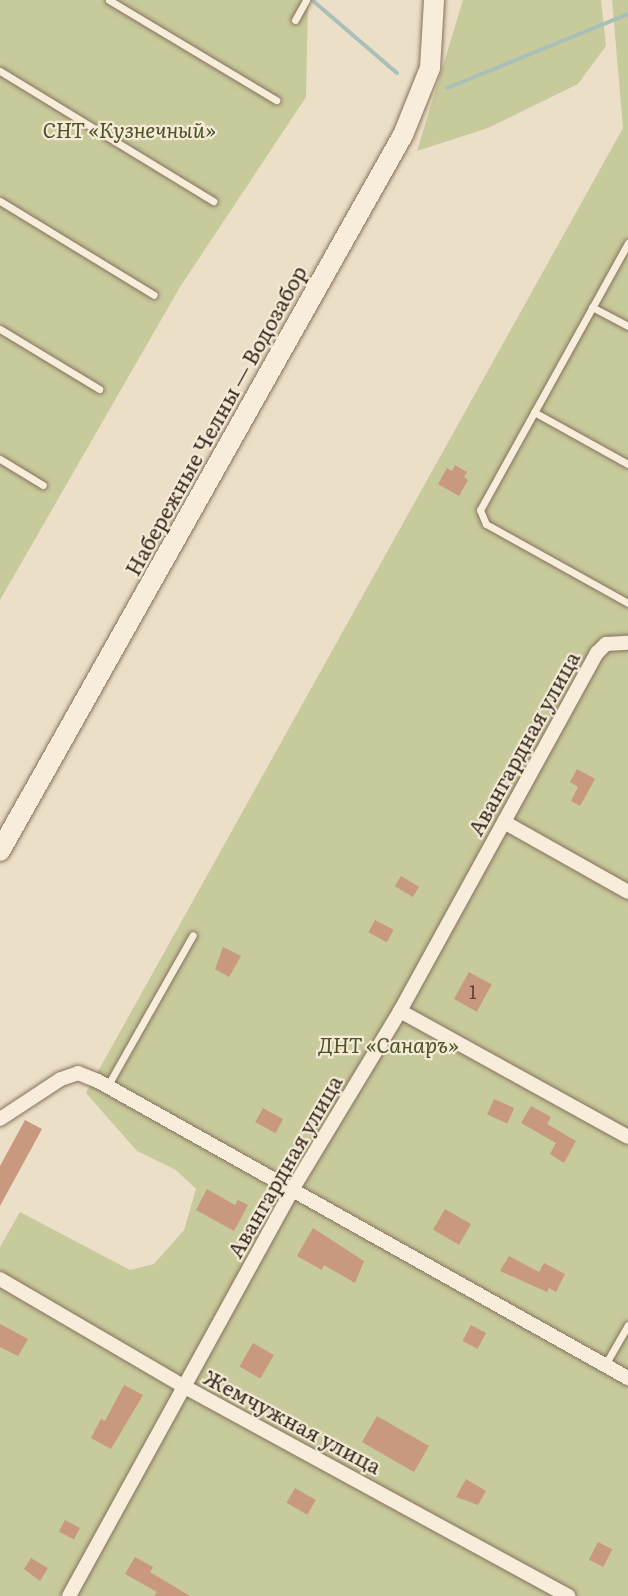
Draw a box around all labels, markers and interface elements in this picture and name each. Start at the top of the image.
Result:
park label: СНТ «Кузнечный» [42,116,216,142]
street label: Набережные Челны — Водозабор [119,261,311,579]
street label: Авангардная улица [462,647,584,839]
house number: 1 [469,981,477,1003]
park label: ДНТ «Санаръ» [318,1031,458,1057]
street label: Авангардная улица [221,1070,347,1262]
street label: Жемчужная улица [200,1364,386,1478]

